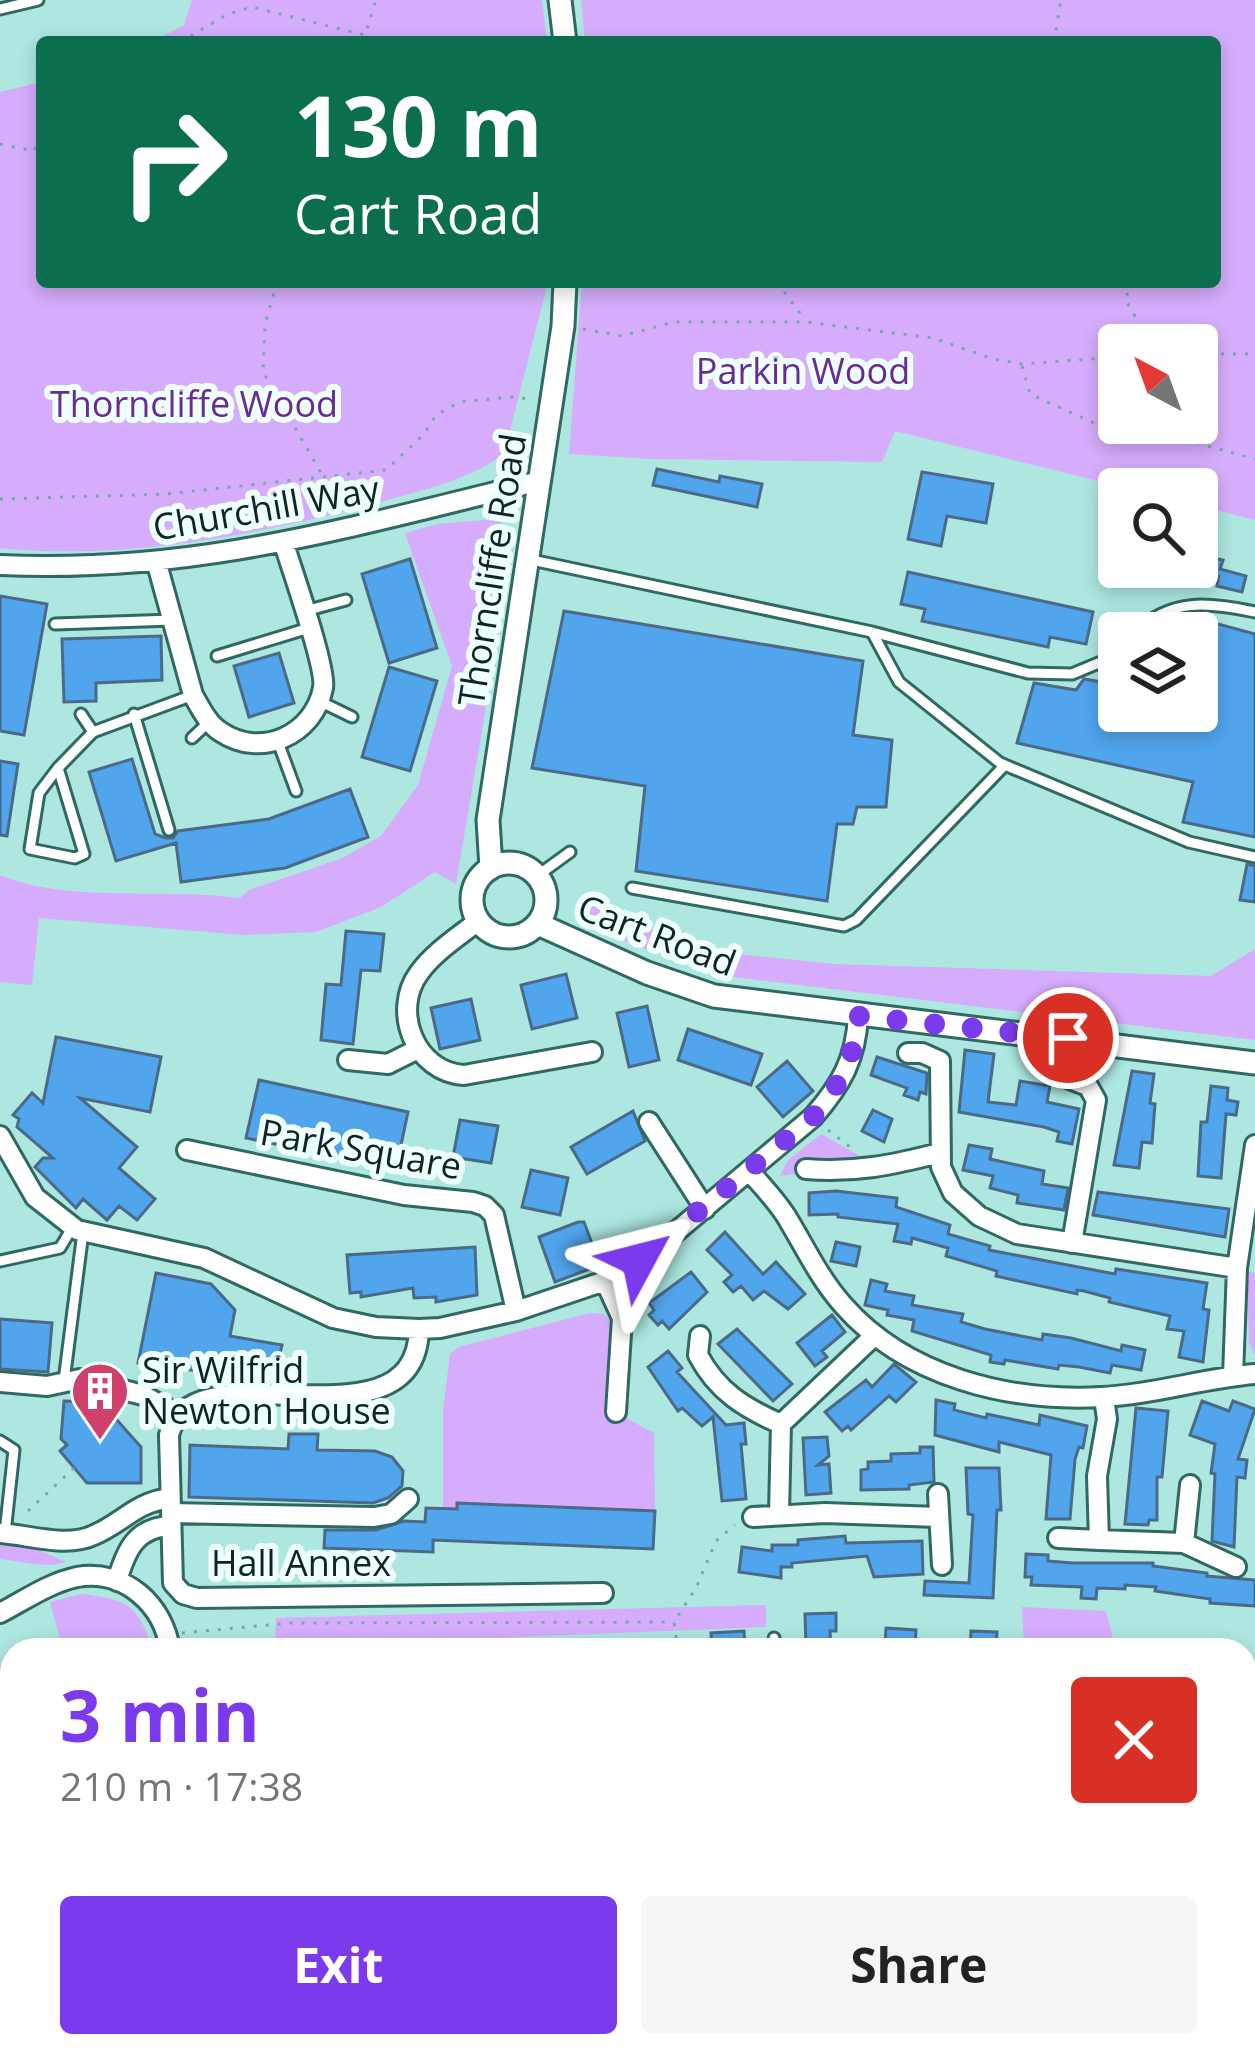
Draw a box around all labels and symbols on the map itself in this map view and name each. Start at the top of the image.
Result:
north arrow [1098,324,1218,444]
park label: Parkin Wood [696,346,910,395]
park label: Thorncliffe Wood [50,379,338,428]
street label: Thorncliffe Road [446,430,537,710]
street label: Churchill Way [149,463,384,551]
street label: Cart Road [571,882,743,987]
pin [1017,987,1119,1089]
street label: Park Square [257,1107,466,1190]
position arrow [576,1197,702,1323]
place label: Sir Wilfrid Newton House [142,1345,391,1435]
building icon: Sir Wilfrid Newton House [69,1360,131,1442]
street label: Hall Annex [211,1538,391,1587]

